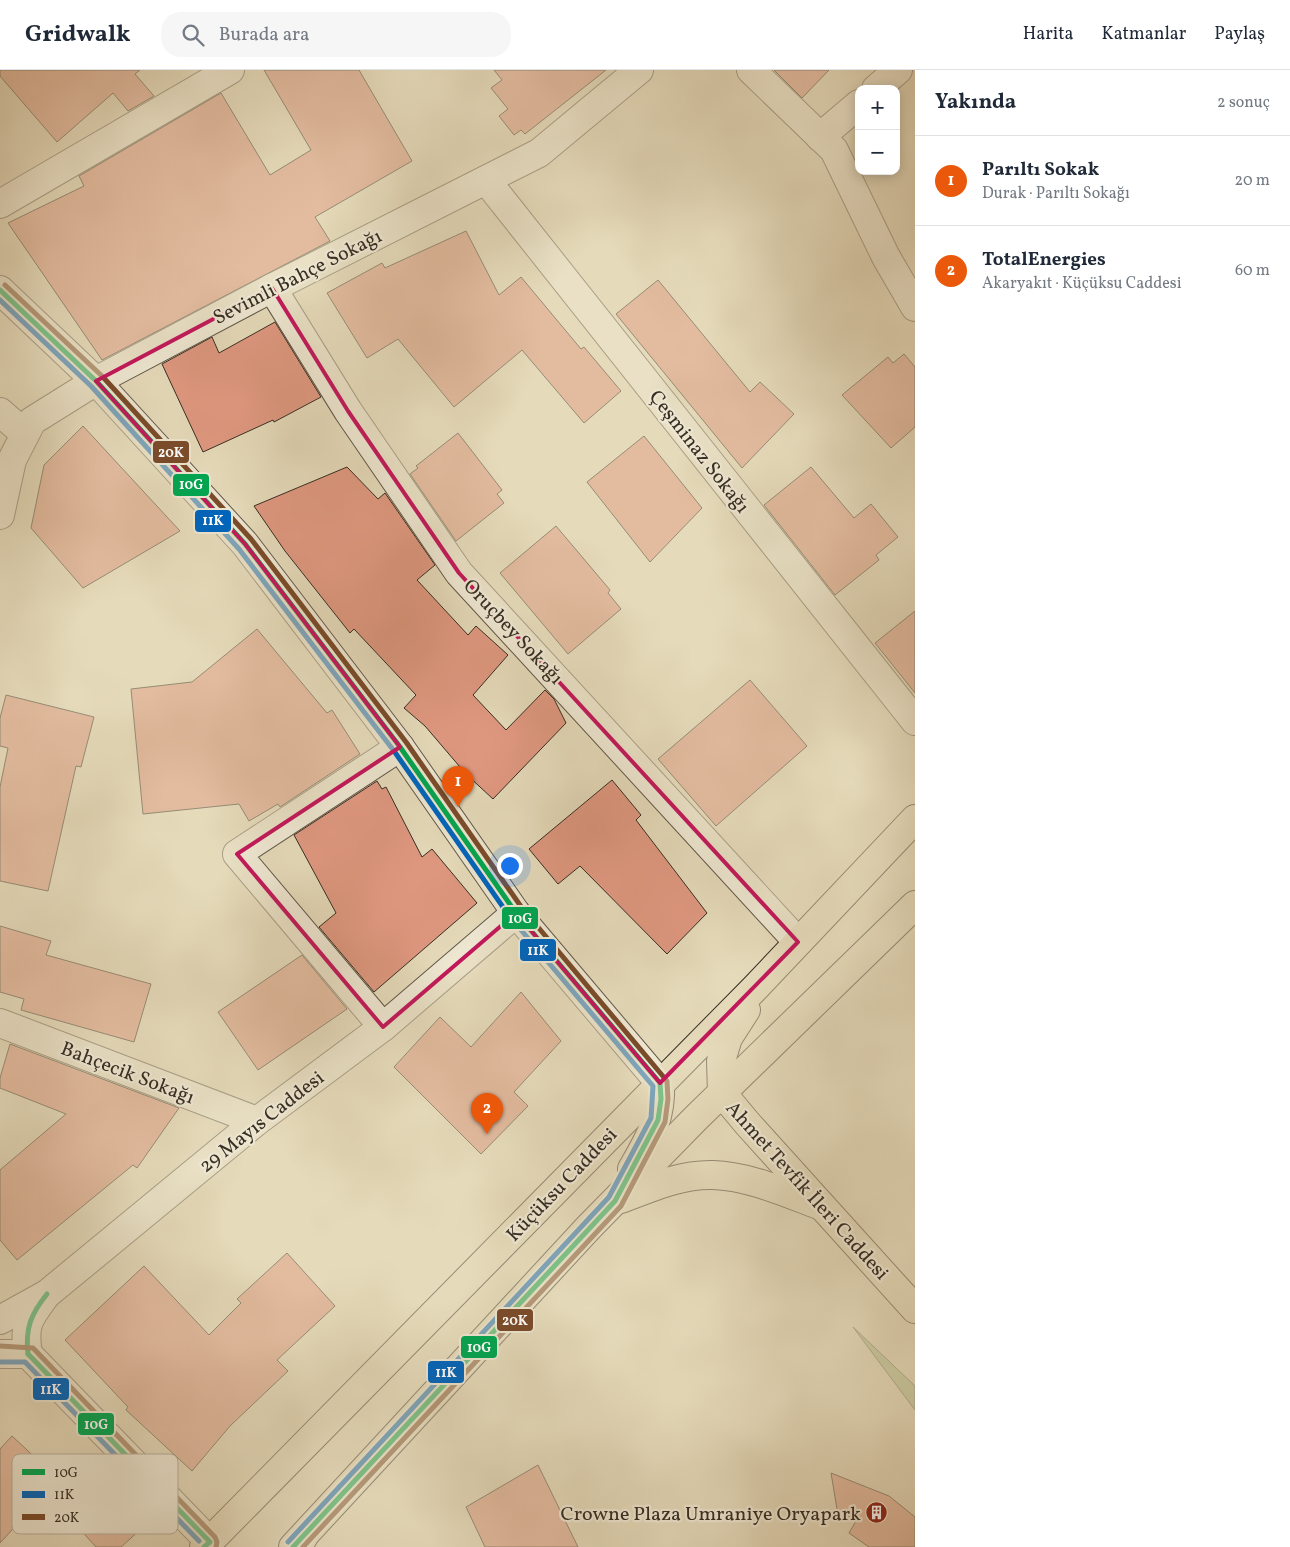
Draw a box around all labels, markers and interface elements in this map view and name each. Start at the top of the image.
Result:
search box [161,12,511,57]
text: Gridwalk [25,18,131,52]
icon: search [179,21,207,49]
text: Burada ara [219,22,310,48]
text: Harita [1023,22,1074,47]
text: Katmanlar [1102,22,1186,47]
text: Paylaş [1214,22,1265,47]
map controls [855,85,900,175]
button: + [855,85,900,130]
text: Yakında [935,88,1016,117]
text: 2 sonuç [1217,92,1270,114]
button: − [855,130,900,175]
text: Parıltı Sokak [982,157,1099,183]
text: 1 [948,170,954,192]
text: 20 m [1235,170,1270,192]
text: Durak · Parıltı Sokağı [982,183,1130,205]
street label: Sevimli Bahçe Sokağı [209,223,387,332]
text: TotalEnergies [982,247,1106,273]
text: 2 [947,260,955,282]
text: 60 m [1235,260,1270,282]
text: Akaryakıt · Küçüksu Caddesi [982,273,1182,295]
street label: Çeşminaz Sokağı [641,385,755,520]
line badge: 20K [152,440,190,464]
text: 20K [158,444,184,463]
line badge: 10G [172,473,210,497]
text: 10G [179,476,203,495]
line badge: 11K [194,509,232,533]
text: 11K [202,512,224,531]
street label: Oruçbey Sokağı [456,573,569,692]
pin: 1 [442,766,474,807]
your location [497,853,523,879]
line badge: 10G [501,906,539,930]
text: 10G [508,910,532,929]
line badge: 11K [519,938,557,962]
text: 11K [527,942,549,961]
street label: Bahçecik Sokağı [56,1035,198,1112]
street label: 29 Mayıs Caddesi [194,1065,331,1180]
pin: 2 [471,1093,503,1134]
street label: Ahmet Tevfik İleri Caddesi [718,1096,895,1287]
street label: Küçüksu Caddesi [500,1122,624,1249]
line badge: 20K [496,1308,534,1332]
text: 20K [502,1312,528,1331]
line badge: 10G [460,1335,498,1359]
text: 10G [467,1339,491,1358]
line badge: 11K [427,1360,465,1384]
text: 11K [435,1364,457,1383]
line badge: 11K [32,1377,70,1401]
text: 11K [40,1381,62,1400]
line badge: 10G [77,1412,115,1436]
text: 10G [84,1416,108,1435]
legend [12,1454,178,1534]
text: 10G [54,1464,78,1483]
text: 11K [54,1486,75,1505]
place label: Crowne Plaza Umraniye Oryapark [561,1501,861,1529]
building icon: Crowne Plaza Umraniye Oryapark [865,1501,889,1525]
text: 20K [54,1509,80,1528]

